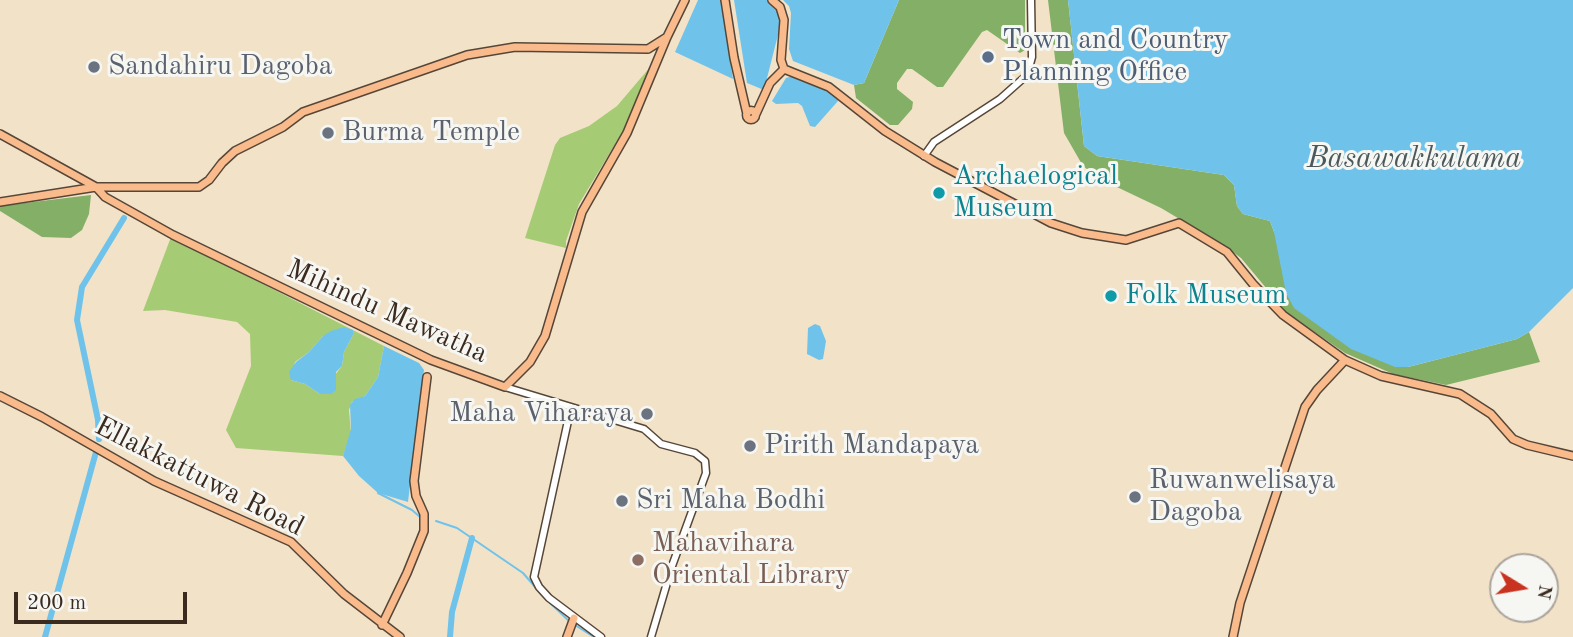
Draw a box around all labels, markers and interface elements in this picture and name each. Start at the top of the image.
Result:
place label: Town and Country Planning Office [1002,24,1228,90]
marker: Town and Country Planning Office [980,49,996,65]
place label: Sandahiru Dagoba [108,50,333,84]
marker: Sandahiru Dagoba [86,59,102,75]
place label: Burma Temple [342,116,520,150]
marker: Burma Temple [320,125,336,141]
water label: Basawakkulama [1307,141,1521,177]
place label: Archaelogical Museum [953,160,1118,226]
marker: Archaelogical Museum [931,185,947,201]
street label: Mihindu Mawatha [281,253,493,371]
place label: Folk Museum [1125,279,1286,313]
marker: Folk Museum [1103,288,1119,304]
place label: Maha Viharaya [449,397,633,431]
marker: Maha Viharaya [639,406,655,422]
street label: Ellakkattuwa Road [89,410,309,544]
place label: Pirith Mandapaya [764,429,979,463]
marker: Pirith Mandapaya [742,438,758,454]
place label: Ruwanwelisaya Dagoba [1149,464,1335,530]
place label: Sri Maha Bodhi [636,484,825,518]
marker: Ruwanwelisaya Dagoba [1127,489,1143,505]
marker: Sri Maha Bodhi [614,493,630,509]
place label: Mahavihara Oriental Library [652,527,850,593]
marker: Mahavihara Oriental Library [630,552,646,568]
north arrow [1489,553,1559,623]
scale bar [18,578,191,622]
text: N [1532,583,1554,601]
text: 200 m [27,593,86,614]

